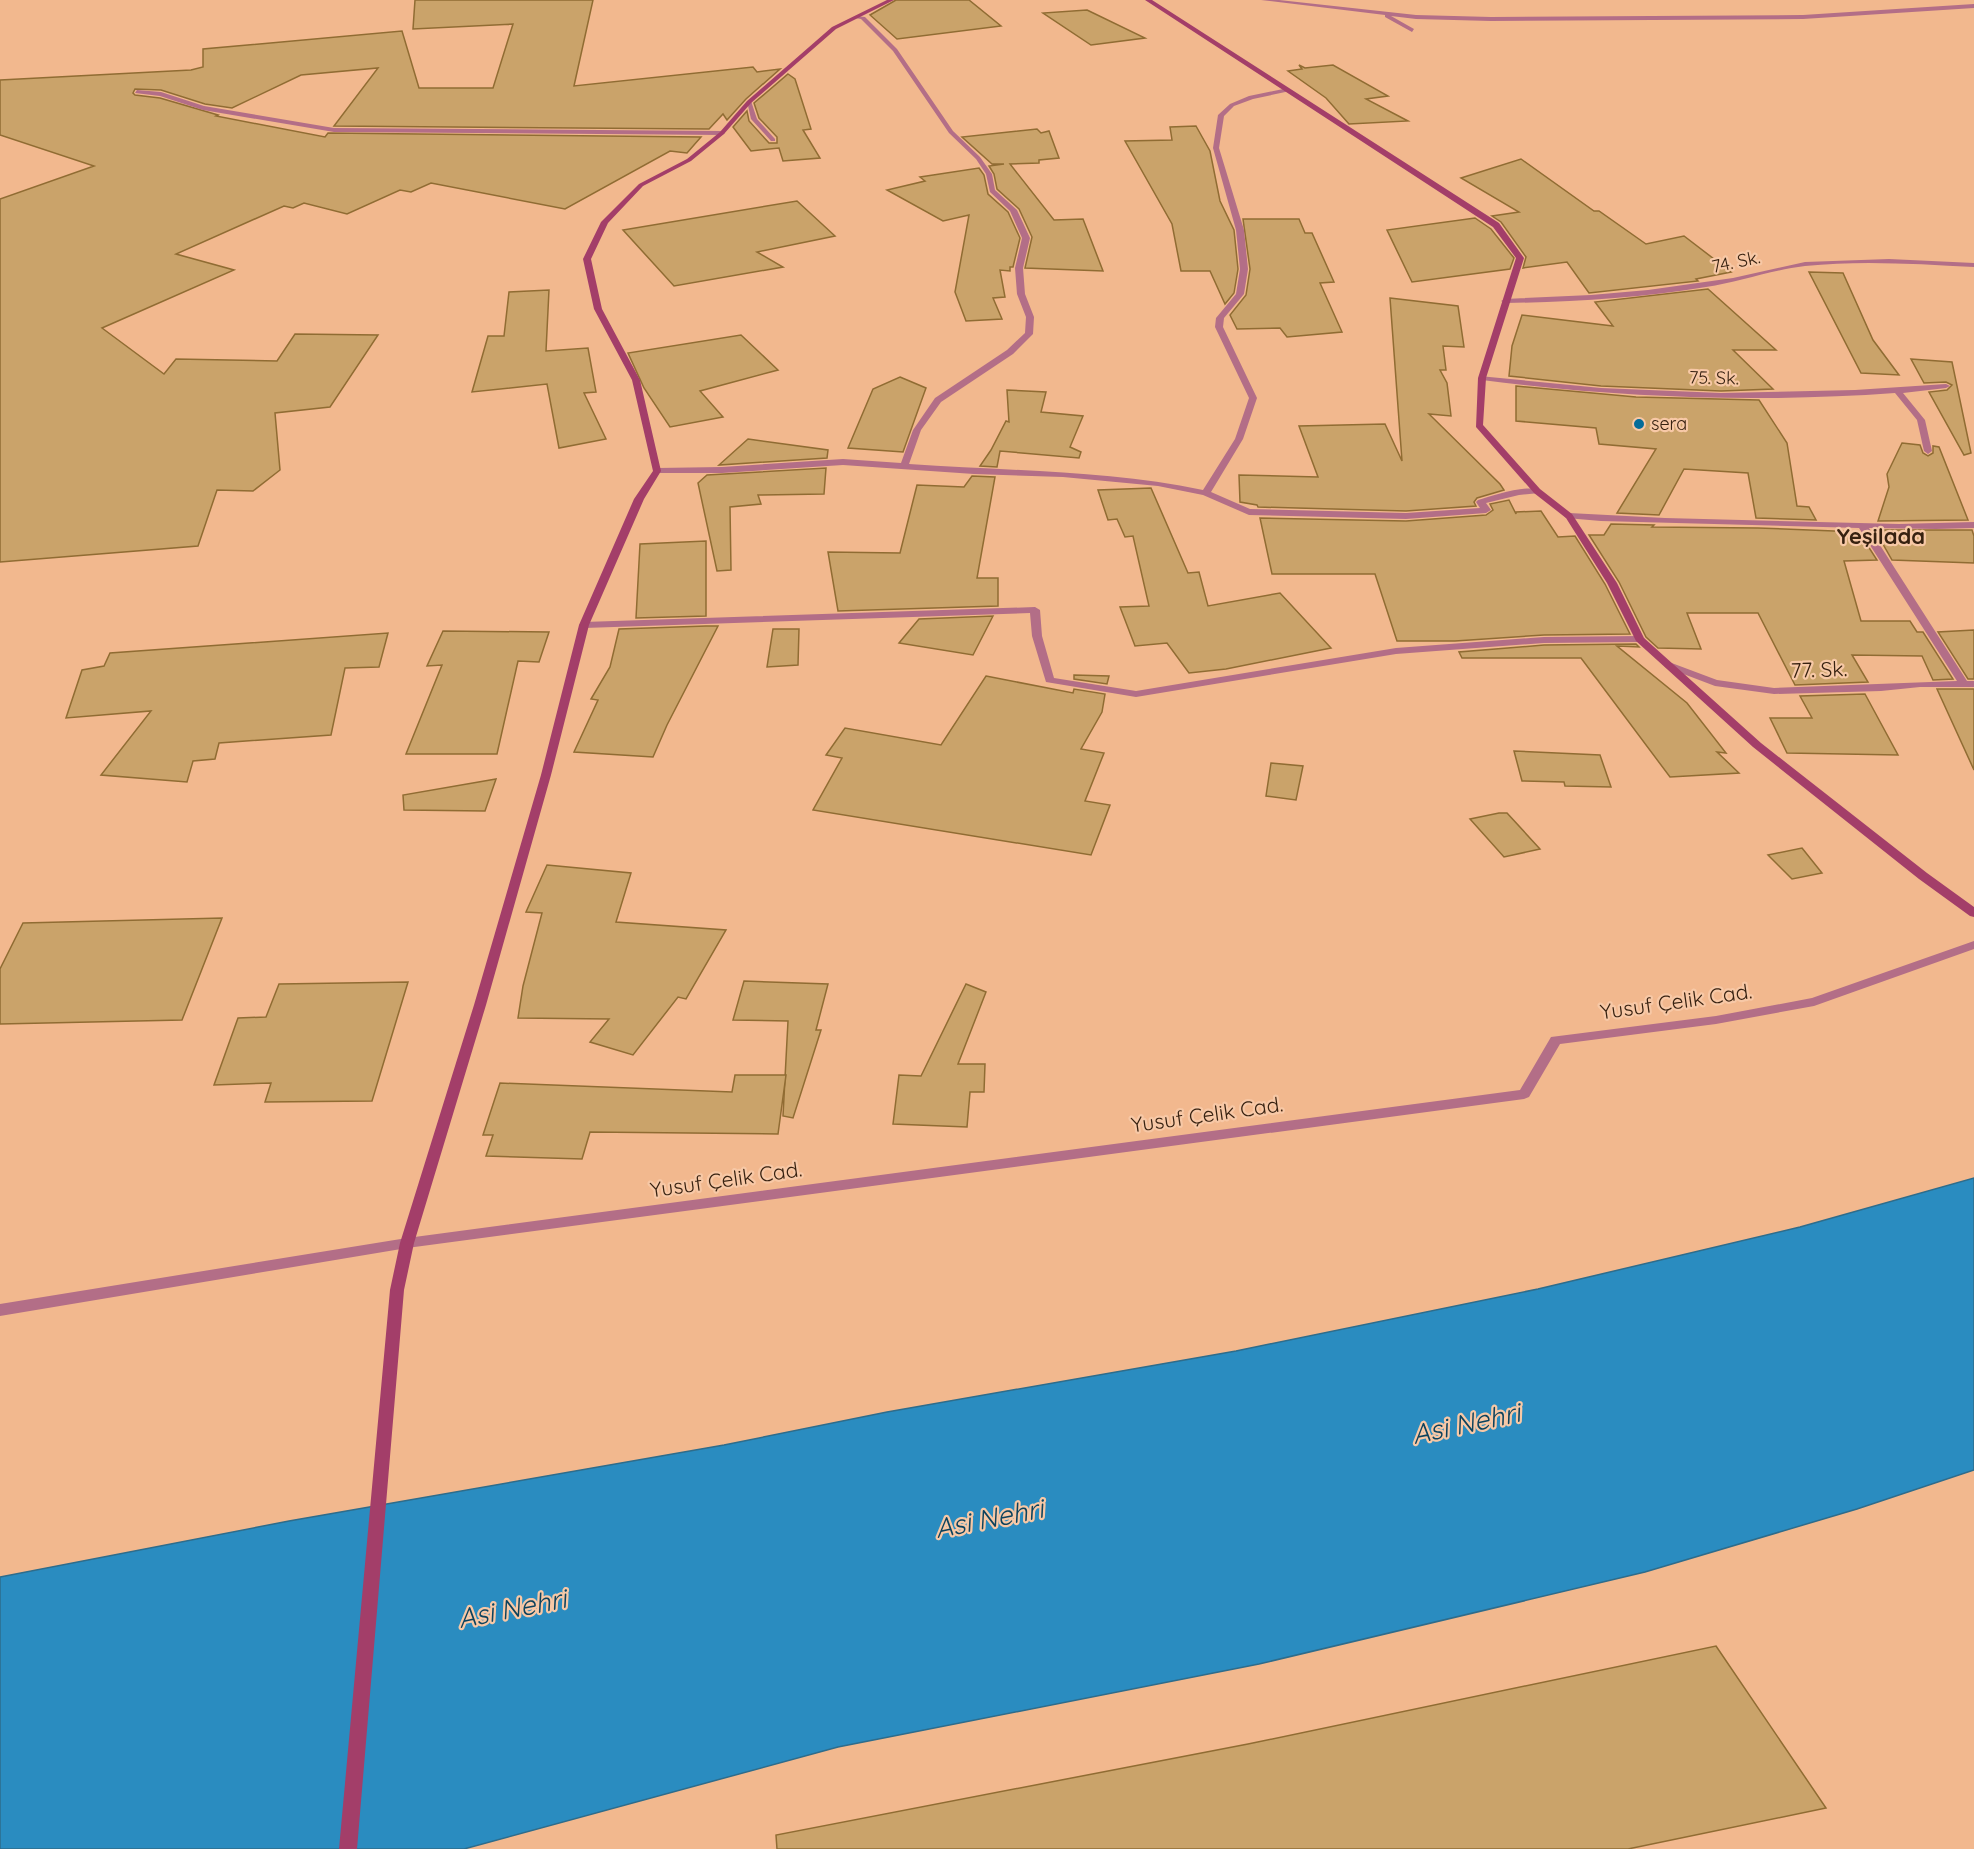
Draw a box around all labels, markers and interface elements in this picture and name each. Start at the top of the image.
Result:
street label: 74. Sk. [1709,245,1762,278]
street label: 75. Sk. [1689,366,1739,389]
place label: sera [1651,412,1687,435]
marker: sera [1632,417,1646,431]
district label: Yeşilada [1837,522,1925,550]
street label: 77. Sk. [1790,655,1848,683]
street label: Yusuf Çelik Cad. [1598,977,1754,1025]
street label: Yusuf Çelik Cad. [1129,1090,1285,1138]
street label: Yusuf Çelik Cad. [648,1155,804,1203]
water label: Asi Nehri [1409,1394,1526,1451]
water label: Asi Nehri [932,1490,1049,1545]
water label: Asi Nehri [455,1580,572,1635]

